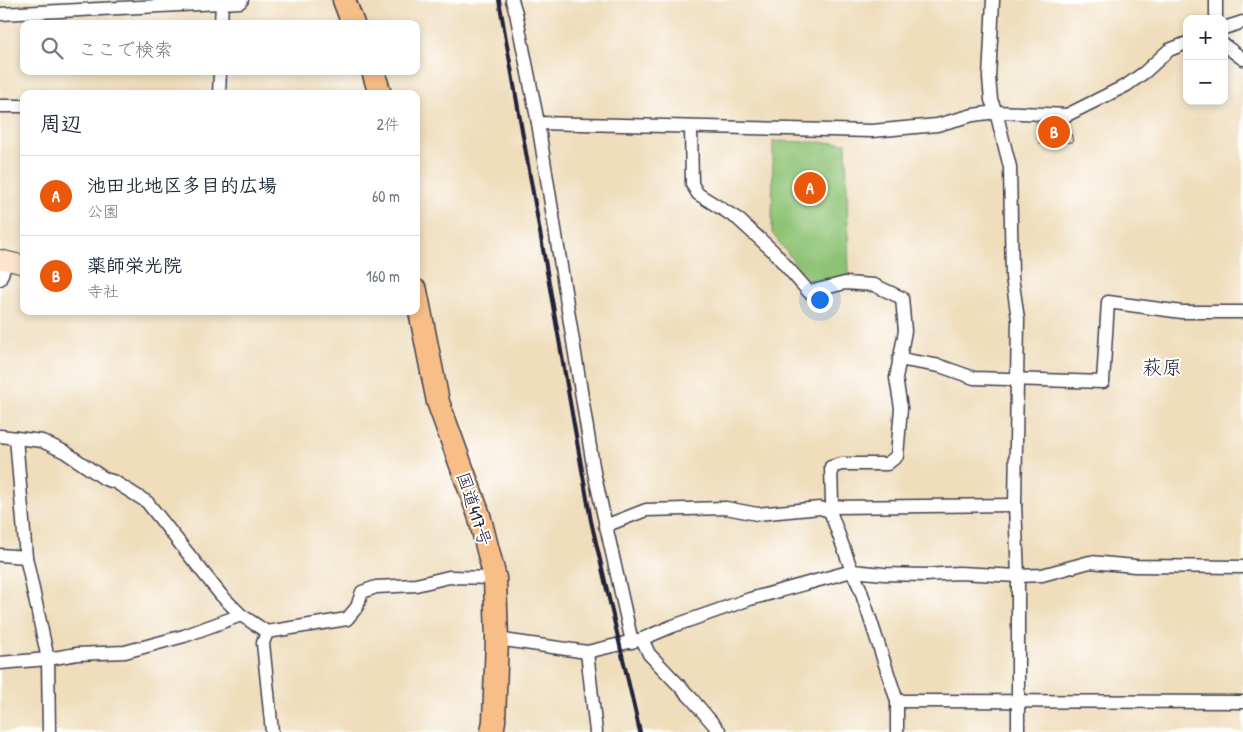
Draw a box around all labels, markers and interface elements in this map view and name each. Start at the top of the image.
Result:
map controls [1183,15,1228,105]
button: + [1183,15,1228,60]
search box [20,20,420,75]
icon: search [38,34,66,62]
text: ここで検索 [78,36,173,62]
button: − [1183,60,1228,105]
text: 周辺 [40,109,82,138]
text: 2件 [377,113,400,135]
pin: B [1038,113,1070,151]
pin: A [794,169,826,207]
text: 池田北地区多目的広場 [87,172,277,198]
text: A [52,185,60,207]
text: 60 m [372,185,400,207]
text: 公園 [87,200,119,222]
text: 薬師栄光院 [87,252,182,278]
text: B [52,265,60,287]
text: 160 m [366,265,400,287]
text: 寺社 [87,280,119,302]
your location [807,287,833,313]
district label: 萩原 [1142,353,1182,380]
street label: 国道417号 [451,469,498,549]

